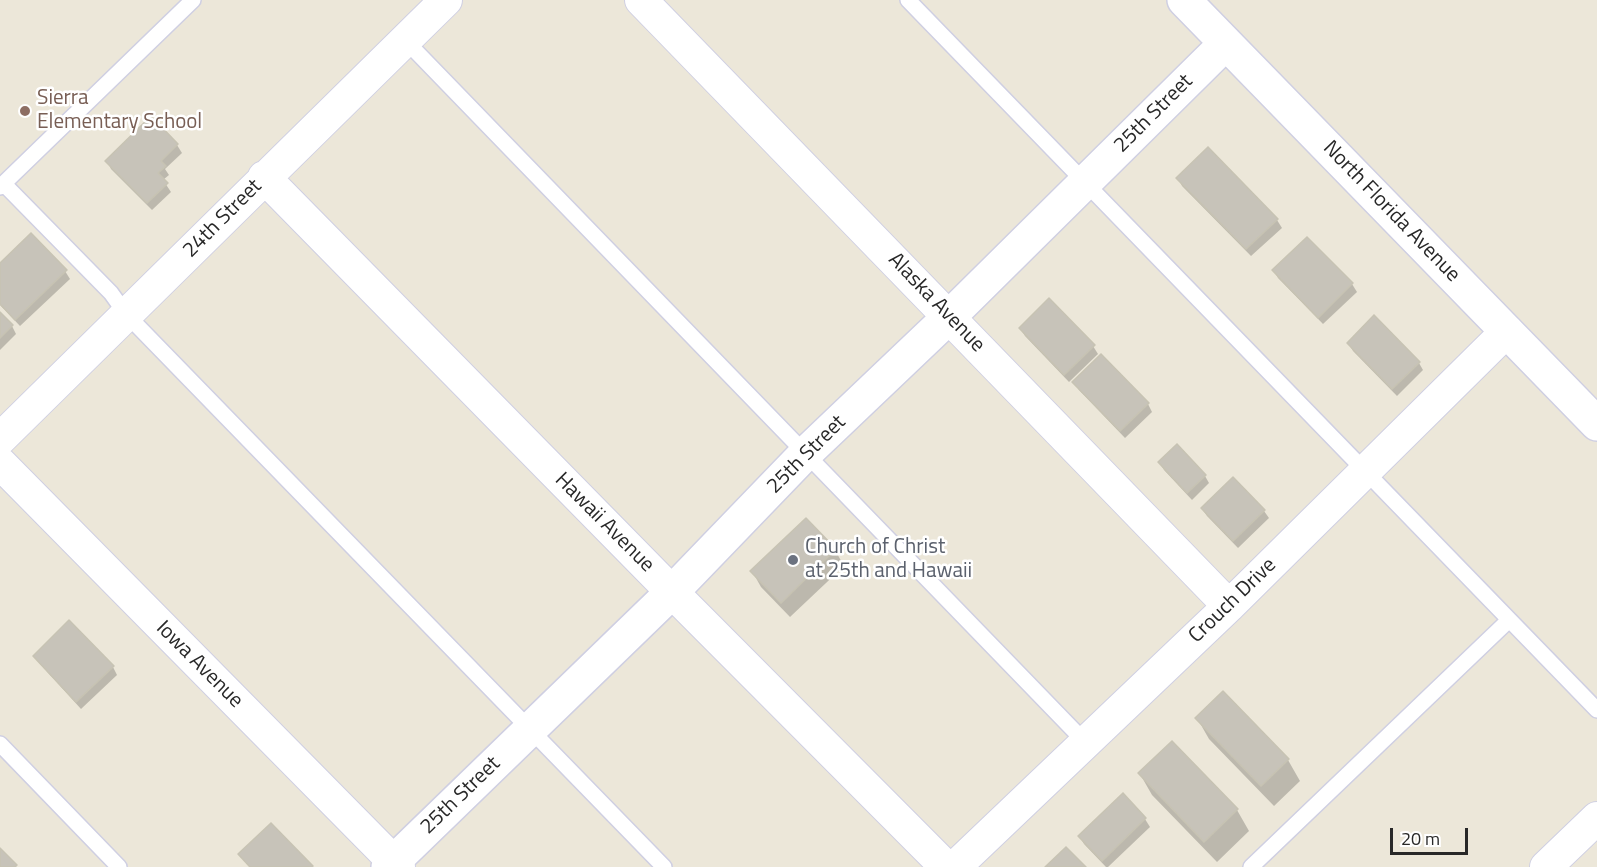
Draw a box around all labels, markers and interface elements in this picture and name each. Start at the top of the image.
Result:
street label: 25th Street [1109,69,1199,159]
place label: Sierra Elementary School [37,86,202,136]
marker: Sierra Elementary School [18,104,32,118]
street label: North Florida Avenue [1317,136,1465,288]
street label: 24th Street [178,174,268,264]
street label: Alaska Avenue [882,248,990,358]
street label: 25th Street [762,410,852,500]
street label: Hawaii Avenue [549,468,659,578]
place label: Church of Christ at 25th and Hawaii [805,535,972,585]
marker: Church of Christ at 25th and Hawaii [786,553,800,567]
street label: Crouch Drive [1184,553,1282,649]
street label: Iowa Avenue [150,616,248,714]
street label: 25th Street [416,752,506,840]
scale bar [1393,816,1471,854]
text: 20 m [1401,825,1440,852]

